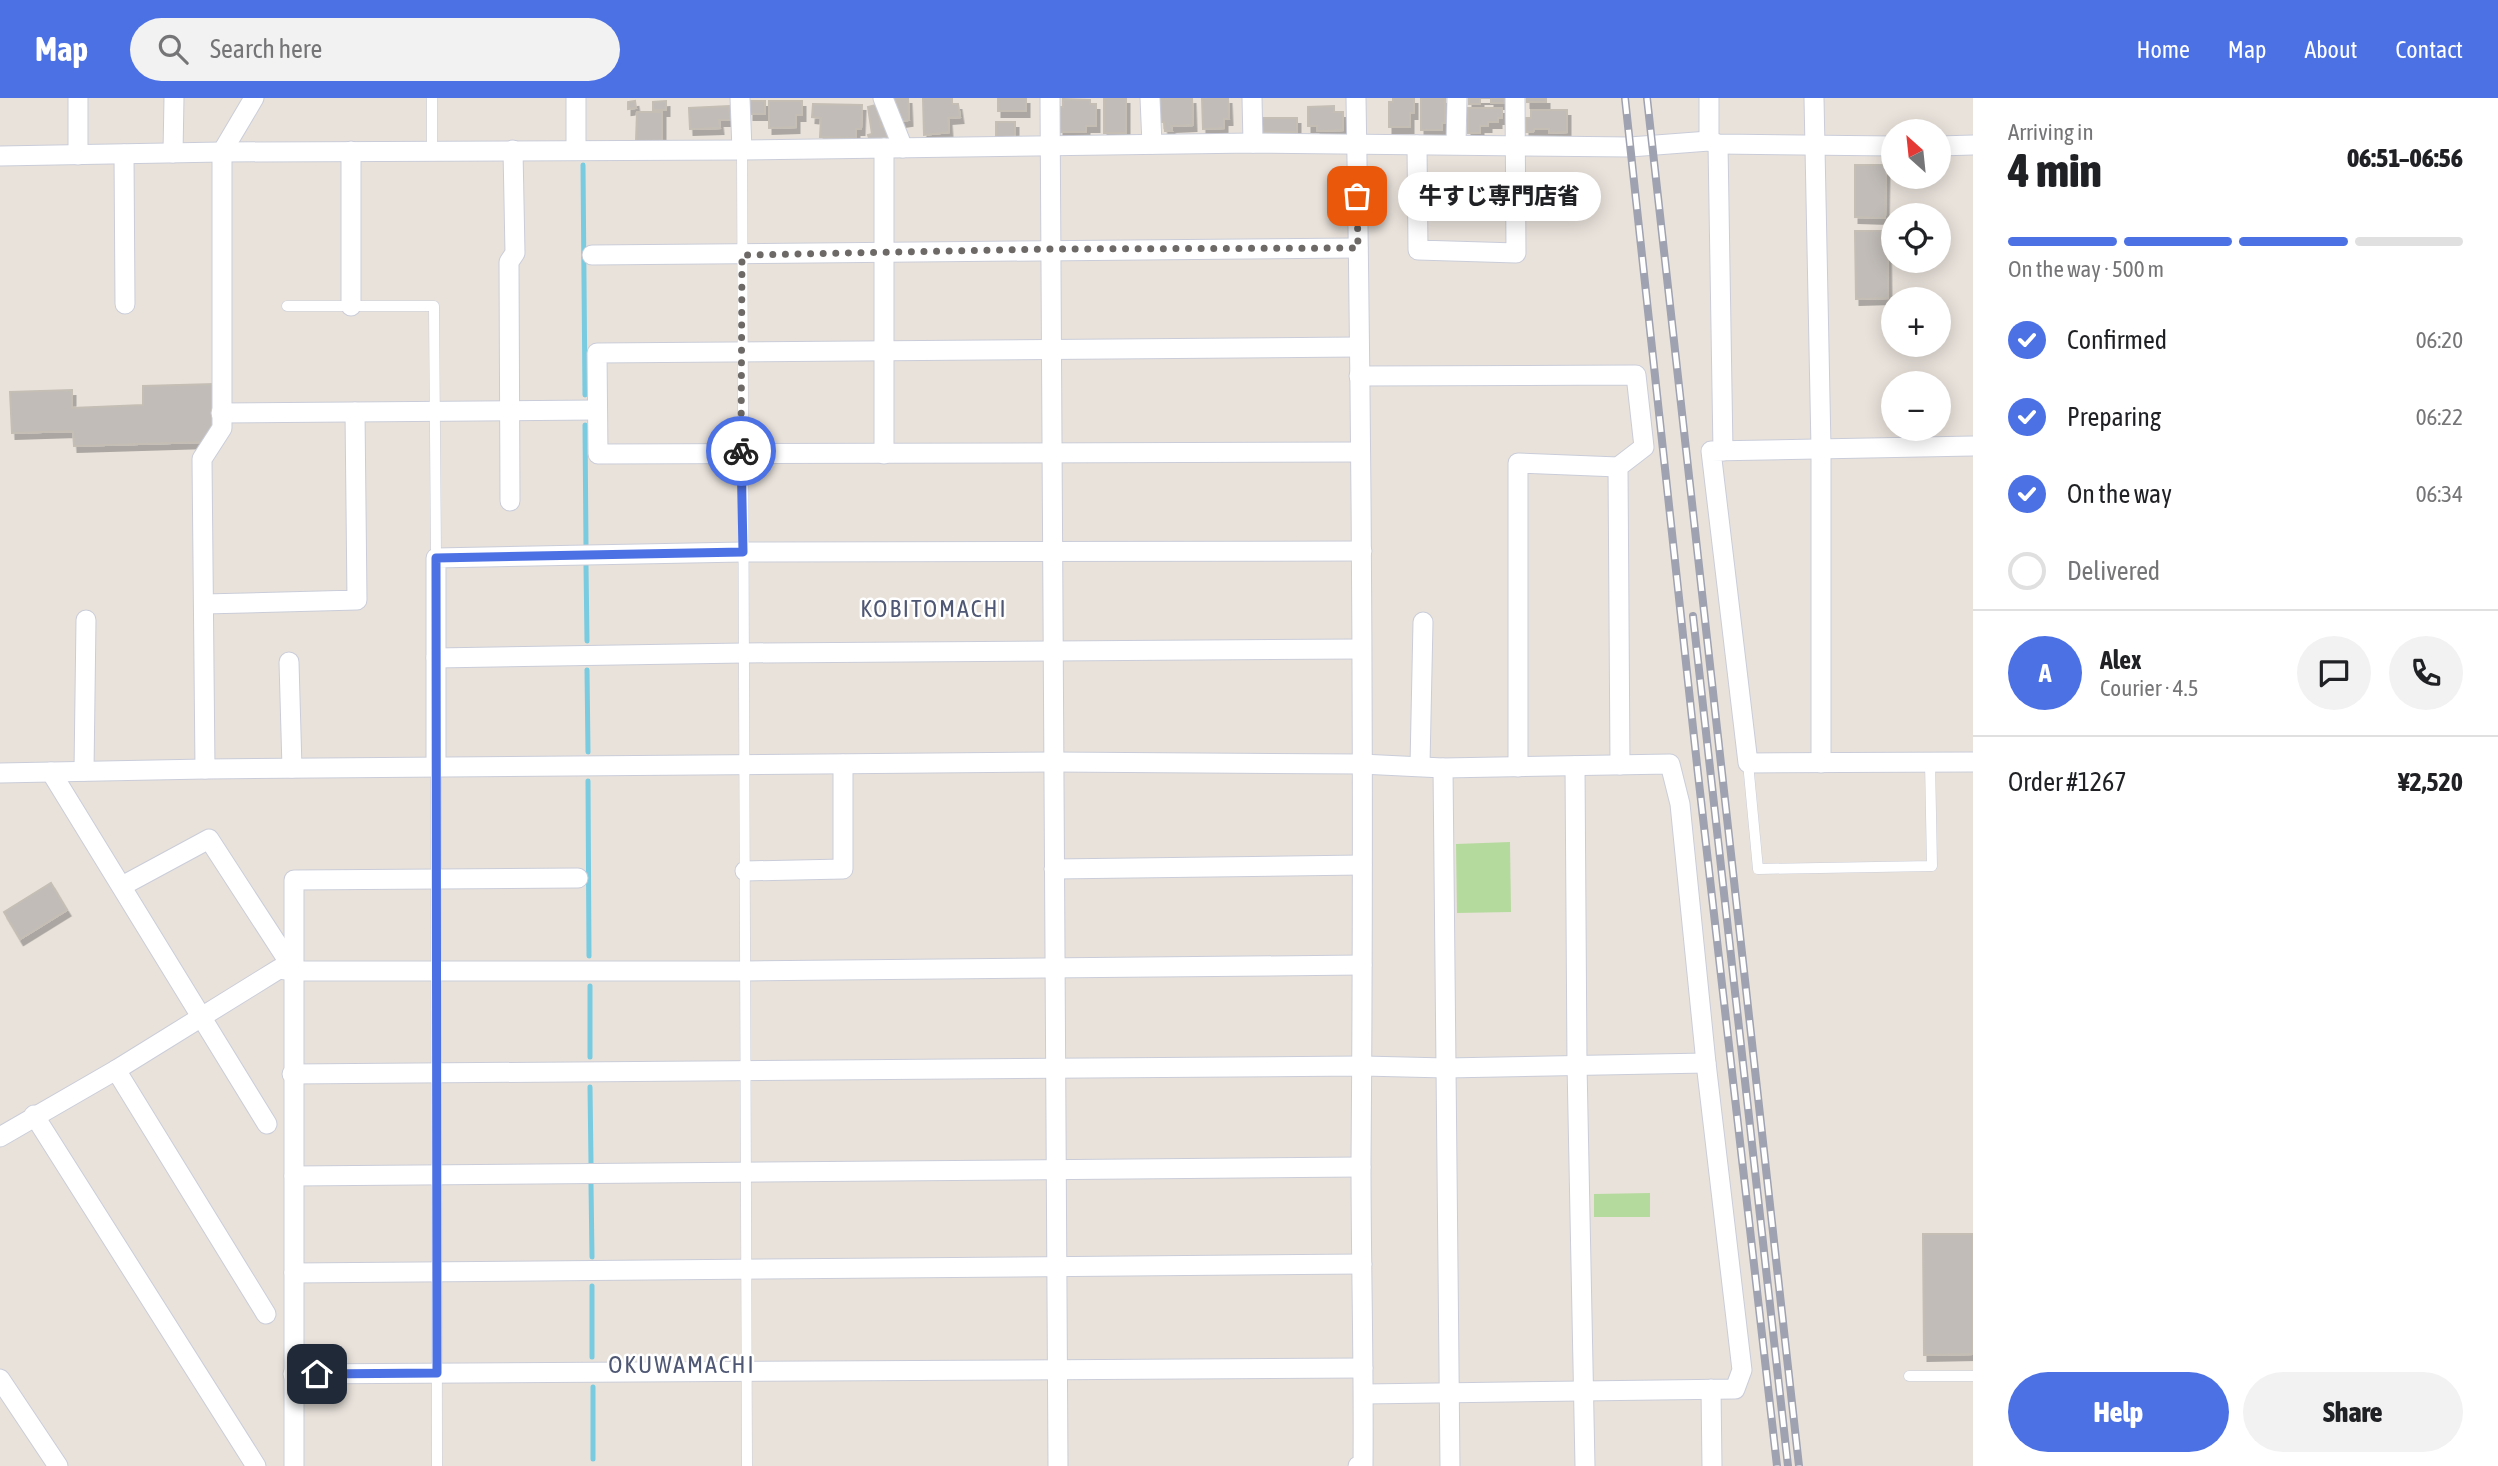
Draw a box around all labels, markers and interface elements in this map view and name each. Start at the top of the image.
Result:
search box [130,18,620,81]
text: Map [35,30,88,68]
icon: search [154,30,192,68]
text: Search here [210,34,322,64]
text: Home [2136,36,2190,63]
text: Map [2228,36,2266,63]
text: About [2304,36,2357,63]
text: Contact [2395,36,2463,63]
north arrow [1881,119,1951,189]
map controls [1881,119,1951,441]
text: Arriving in [2008,119,2094,145]
text: 06:51–06:56 [2347,143,2463,173]
text: 4 min [2008,144,2102,197]
pin [1327,166,1387,226]
callout: 牛すじ専門店省 [1399,172,1602,220]
icon: bag [1338,177,1376,215]
text: 牛すじ専門店省 [1419,183,1580,209]
button: locate [1881,203,1951,273]
text: On the way · 500 m [2008,256,2164,282]
button: + [1881,287,1951,357]
icon: check [2008,321,2046,359]
text: Confirmed [2067,325,2167,355]
text: 06:20 [2416,327,2463,353]
button: − [1881,371,1951,441]
icon: check [2008,398,2046,436]
text: Preparing [2067,402,2161,432]
text: 06:22 [2416,404,2463,430]
courier [706,416,776,486]
icon: bike [722,432,760,470]
icon: check [2008,475,2046,513]
text: On the way [2067,479,2172,509]
text: 06:34 [2416,481,2463,507]
text: Delivered [2067,556,2160,586]
district label: KOBITOMACHI [860,595,1008,622]
button: chat [2297,636,2371,710]
button: phone [2389,636,2463,710]
text: Alex [2100,645,2141,675]
text: A [2039,658,2051,688]
text: Courier · 4.5 [2100,675,2199,701]
text: Order #1267 [2008,767,2127,797]
text: ¥2,520 [2398,767,2463,797]
pin [287,1344,347,1404]
district label: OKUWAMACHI [608,1351,756,1378]
icon: home [298,1355,336,1393]
button: Help [2008,1372,2229,1452]
button: Share [2243,1372,2463,1452]

